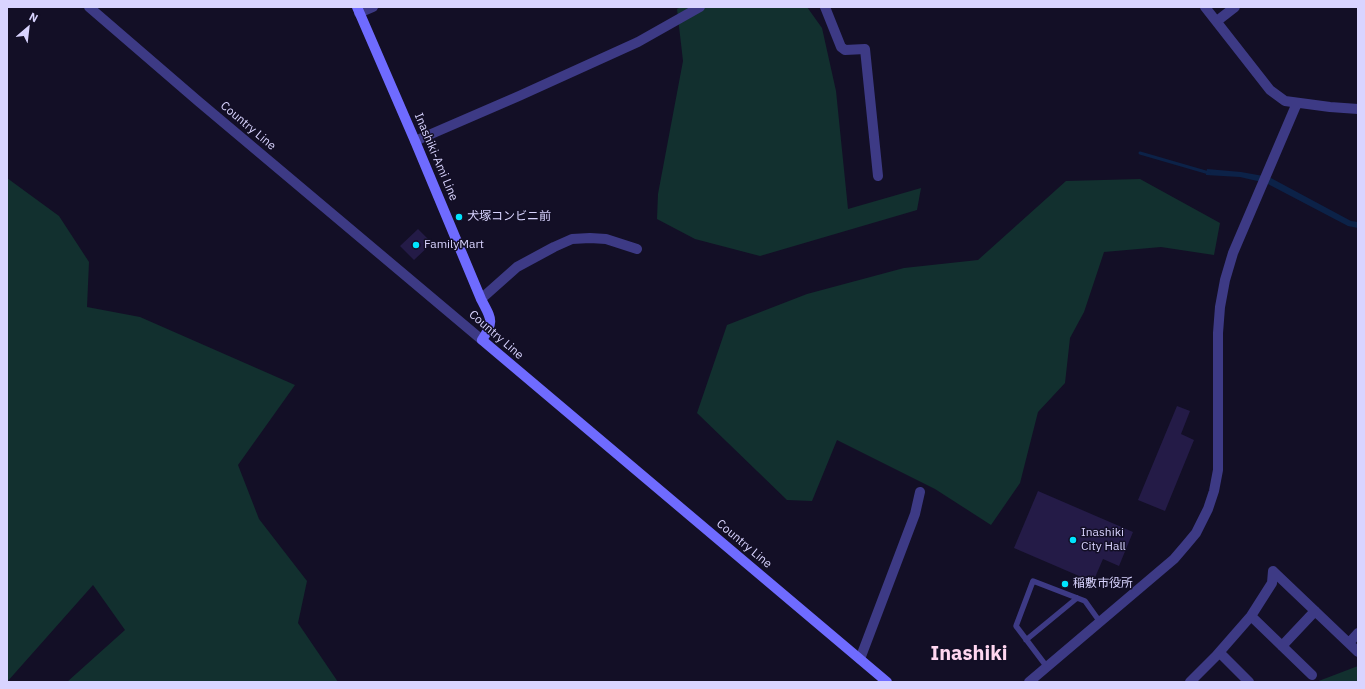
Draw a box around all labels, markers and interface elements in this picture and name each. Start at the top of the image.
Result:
north arrow [8,8,48,48]
text: N [27,9,40,25]
street label: Country Line [217,99,279,153]
street label: Inashiki-Ami Line [411,111,461,203]
place label: 犬塚コンビニ前 [467,210,551,224]
marker: 犬塚コンビニ前 [454,212,464,222]
place label: FamilyMart [424,238,484,252]
marker: FamilyMart [411,240,421,250]
street label: Country Line [466,307,526,363]
street label: Country Line [713,517,775,571]
place label: Inashiki City Hall [1081,526,1126,554]
marker: Inashiki City Hall [1068,535,1078,545]
place label: 稲敷市役所 [1073,577,1133,591]
marker: 稲敷市役所 [1060,579,1070,589]
district label: Inashiki [931,642,1007,666]

